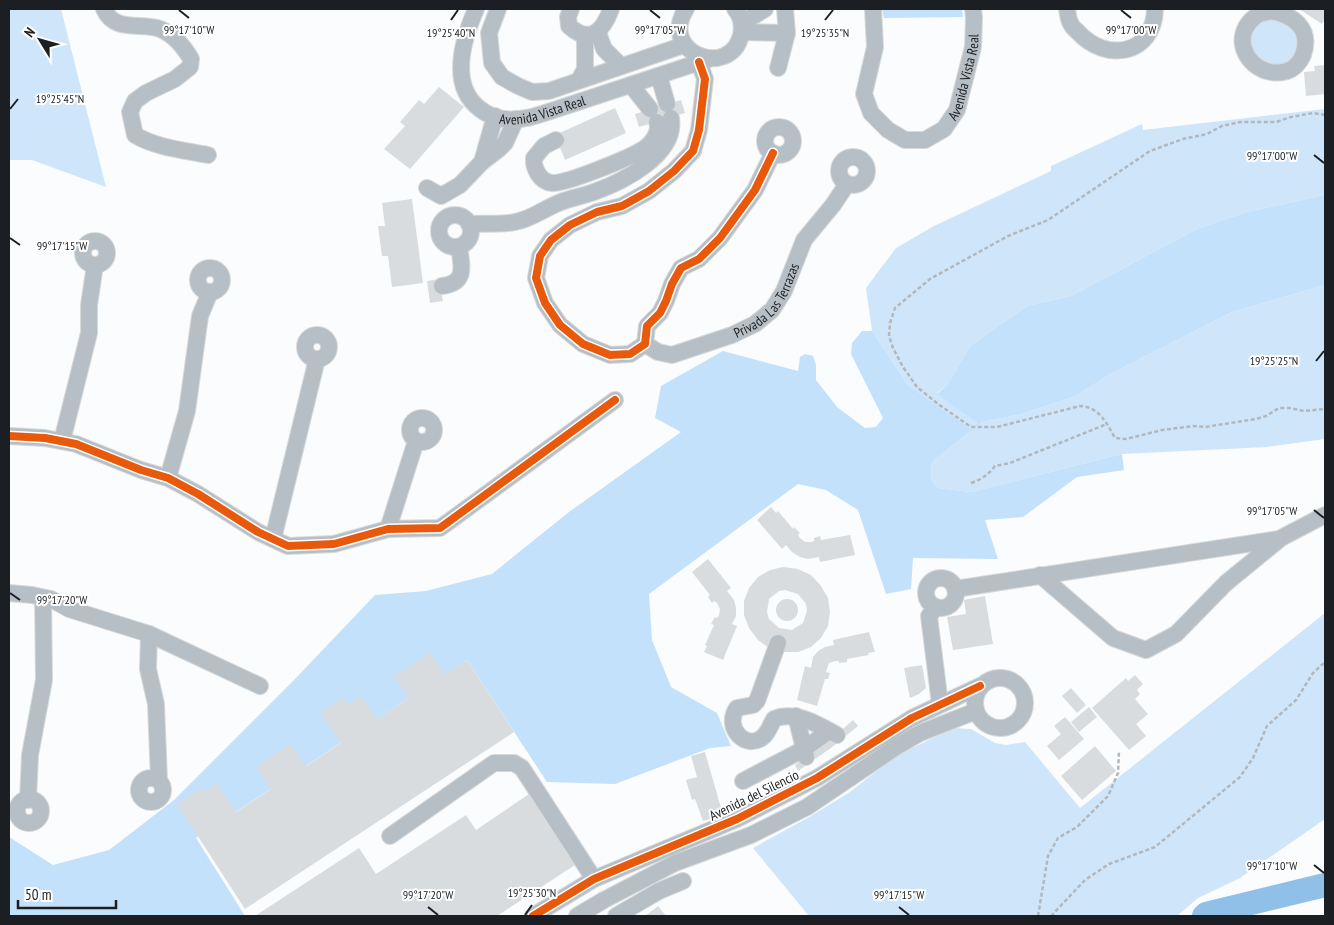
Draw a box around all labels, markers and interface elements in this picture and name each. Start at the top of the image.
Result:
north arrow [15,15,65,65]
text: 99°17'10"W [164,22,214,37]
text: 99°17'05"W [635,22,685,37]
text: 99°17'00"W [1106,22,1156,37]
text: N [20,24,39,41]
text: 19°25'40"N [427,25,475,40]
text: 19°25'35"N [801,25,849,40]
street label: Avenida Vista Real [944,33,982,124]
text: 19°25'45"N [36,91,84,106]
street label: Avenida Vista Real [498,91,588,129]
text: 99°17'00"W [1247,148,1297,163]
text: 99°17'15"W [37,238,87,253]
street label: Privada Las Terrazas [731,260,803,342]
text: 19°25'25"N [1250,353,1298,368]
text: 99°17'05"W [1247,503,1297,518]
text: 99°17'20"W [37,592,87,607]
street label: Avenida del Silencio [706,766,802,824]
text: 99°17'10"W [1247,858,1297,873]
scale bar [18,878,115,910]
text: 50 m [25,885,51,904]
text: 19°25'30"N [508,885,556,900]
text: 99°17'20"W [403,887,453,902]
text: 99°17'15"W [874,887,924,902]

